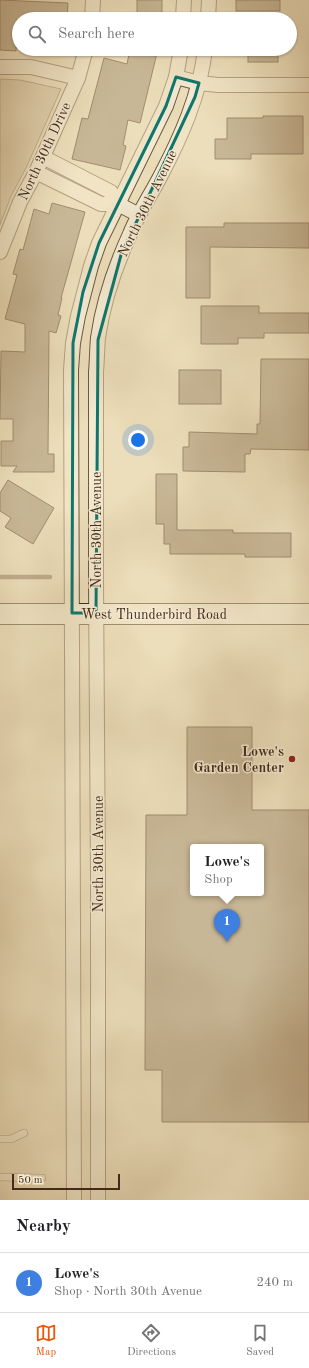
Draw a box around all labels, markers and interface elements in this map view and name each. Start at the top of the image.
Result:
search box [12,12,297,56]
icon: search [26,23,48,45]
text: Search here [58,27,135,42]
street label: North 30th Drive [16,100,74,203]
street label: North 30th Avenue [116,148,180,259]
your location [128,430,148,450]
street label: North 30th Avenue [90,471,104,589]
street label: West Thunderbird Road [81,608,227,622]
place label: Lowe's Garden Center [193,745,284,775]
marker: Lowe's Garden Center [287,754,297,764]
street label: North 30th Avenue [92,795,106,913]
popup [190,844,264,896]
text: Lowe's [204,855,250,870]
text: Shop [204,873,233,886]
pin: 1 [214,909,240,942]
scale bar [12,1172,120,1191]
text: 50 m [18,1175,43,1186]
text: Nearby [16,1218,71,1235]
text: Lowe's [54,1267,99,1282]
text: 1 [25,1276,33,1289]
text: 240 m [256,1276,293,1289]
text: Shop · North 30th Avenue [54,1285,202,1298]
tab: Map [35,1322,57,1360]
tab: Directions [127,1322,176,1360]
tab: Saved [246,1322,274,1360]

